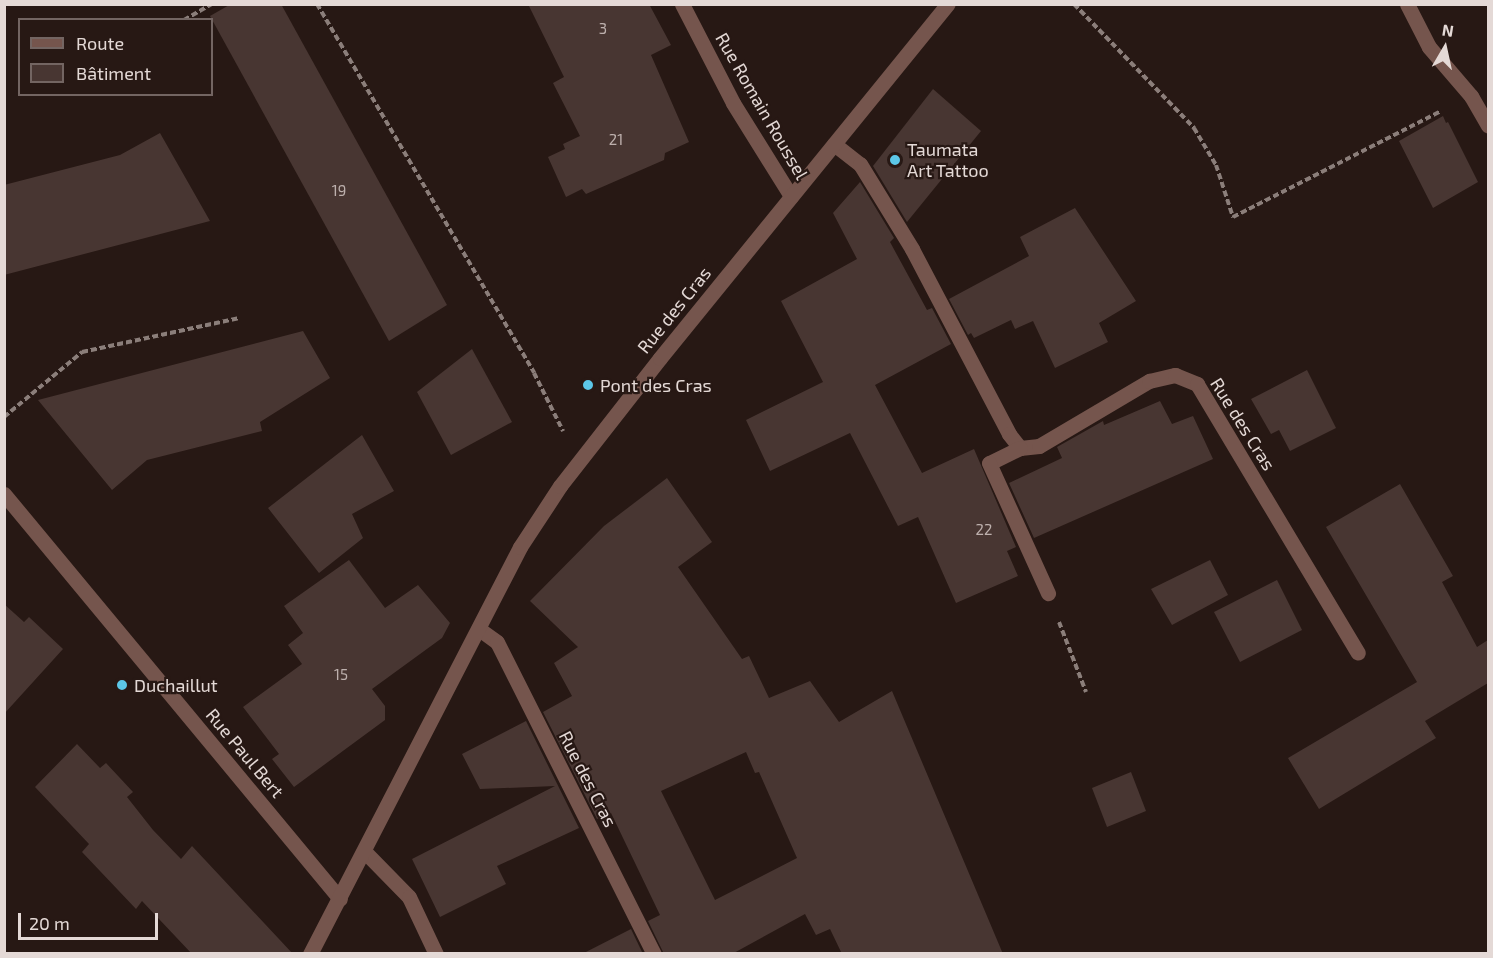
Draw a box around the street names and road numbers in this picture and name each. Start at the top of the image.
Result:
street label: Rue Romain Roussel [711,29,813,183]
street label: Rue des Cras [633,263,715,357]
street label: Rue des Cras [1206,374,1280,474]
street label: Rue Paul Bert [201,704,289,802]
street label: Rue des Cras [555,727,621,831]

